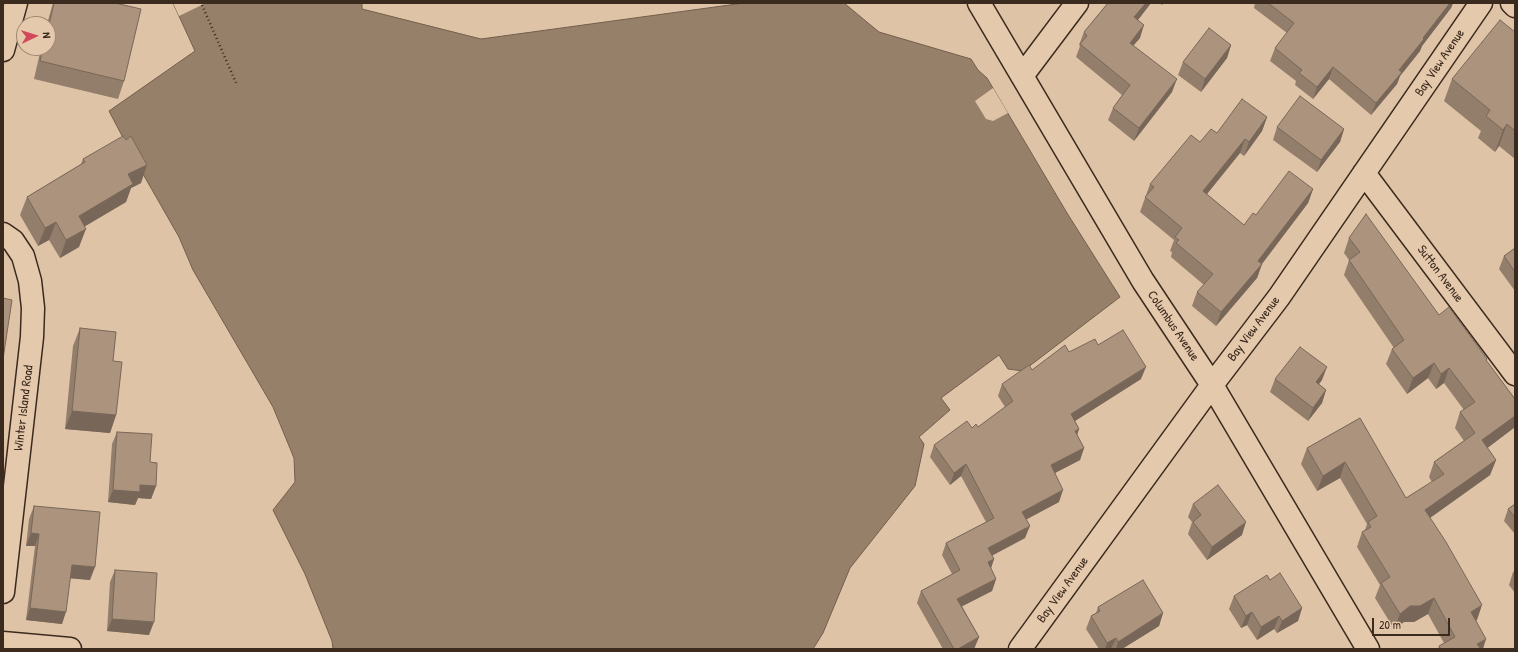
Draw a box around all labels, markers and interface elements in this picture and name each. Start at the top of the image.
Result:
north arrow [16,16,56,56]
street label: Bay View Avenue [1412,26,1468,100]
text: N [40,32,54,39]
street label: Sutton Avenue [1414,242,1466,306]
street label: Columbus Avenue [1144,288,1202,364]
street label: Bay View Avenue [1224,293,1284,365]
street label: Winter Island Road [11,364,37,452]
street label: Bay View Avenue [1034,554,1092,626]
scale bar [1374,610,1452,636]
text: 20 m [1379,616,1401,633]

